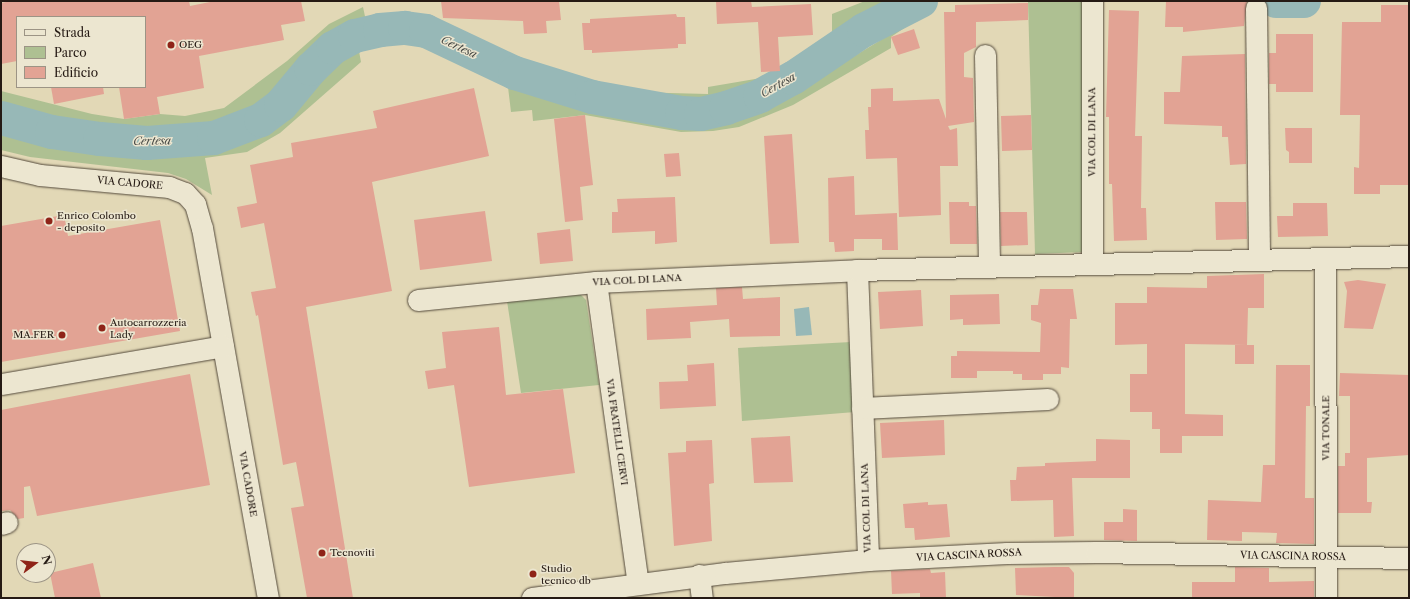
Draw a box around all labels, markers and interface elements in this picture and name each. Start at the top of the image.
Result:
legend [16,16,146,88]
text: Strada [54,25,90,40]
water label: Certesa [439,33,479,61]
place label: OEG [179,39,202,51]
marker: OEG [166,40,176,50]
text: Parco [54,45,87,60]
text: Edificio [54,65,98,80]
water label: Certesa [758,70,798,100]
street label: VIA COL DI LANA [1086,87,1098,177]
water label: Certesa [133,134,171,148]
street label: VIA CADORE [96,174,164,192]
place label: Enrico Colombo - deposito [57,209,136,232]
marker: Enrico Colombo - deposito [44,216,54,226]
street label: VIA COL DI LANA [592,272,682,288]
place label: Autocarrozzeria Lady [110,316,186,340]
marker: Autocarrozzeria Lady [97,323,107,333]
place label: MA.FER [13,329,54,341]
marker: MA.FER [57,330,67,340]
street label: VIA FRATELLI CERVI [604,378,630,486]
street label: VIA TONALE [1320,395,1332,461]
street label: VIA CADORE [236,450,260,518]
street label: VIA COL DI LANA [858,463,874,553]
north arrow [16,543,56,583]
street label: VIA CASCINA ROSSA [915,546,1023,564]
place label: Tecnoviti [330,547,375,559]
marker: Tecnoviti [317,548,327,558]
street label: VIA CASCINA ROSSA [1240,549,1346,563]
text: N [39,554,55,567]
place label: Studio tecnico db [541,562,591,586]
marker: Studio tecnico db [528,569,538,579]

